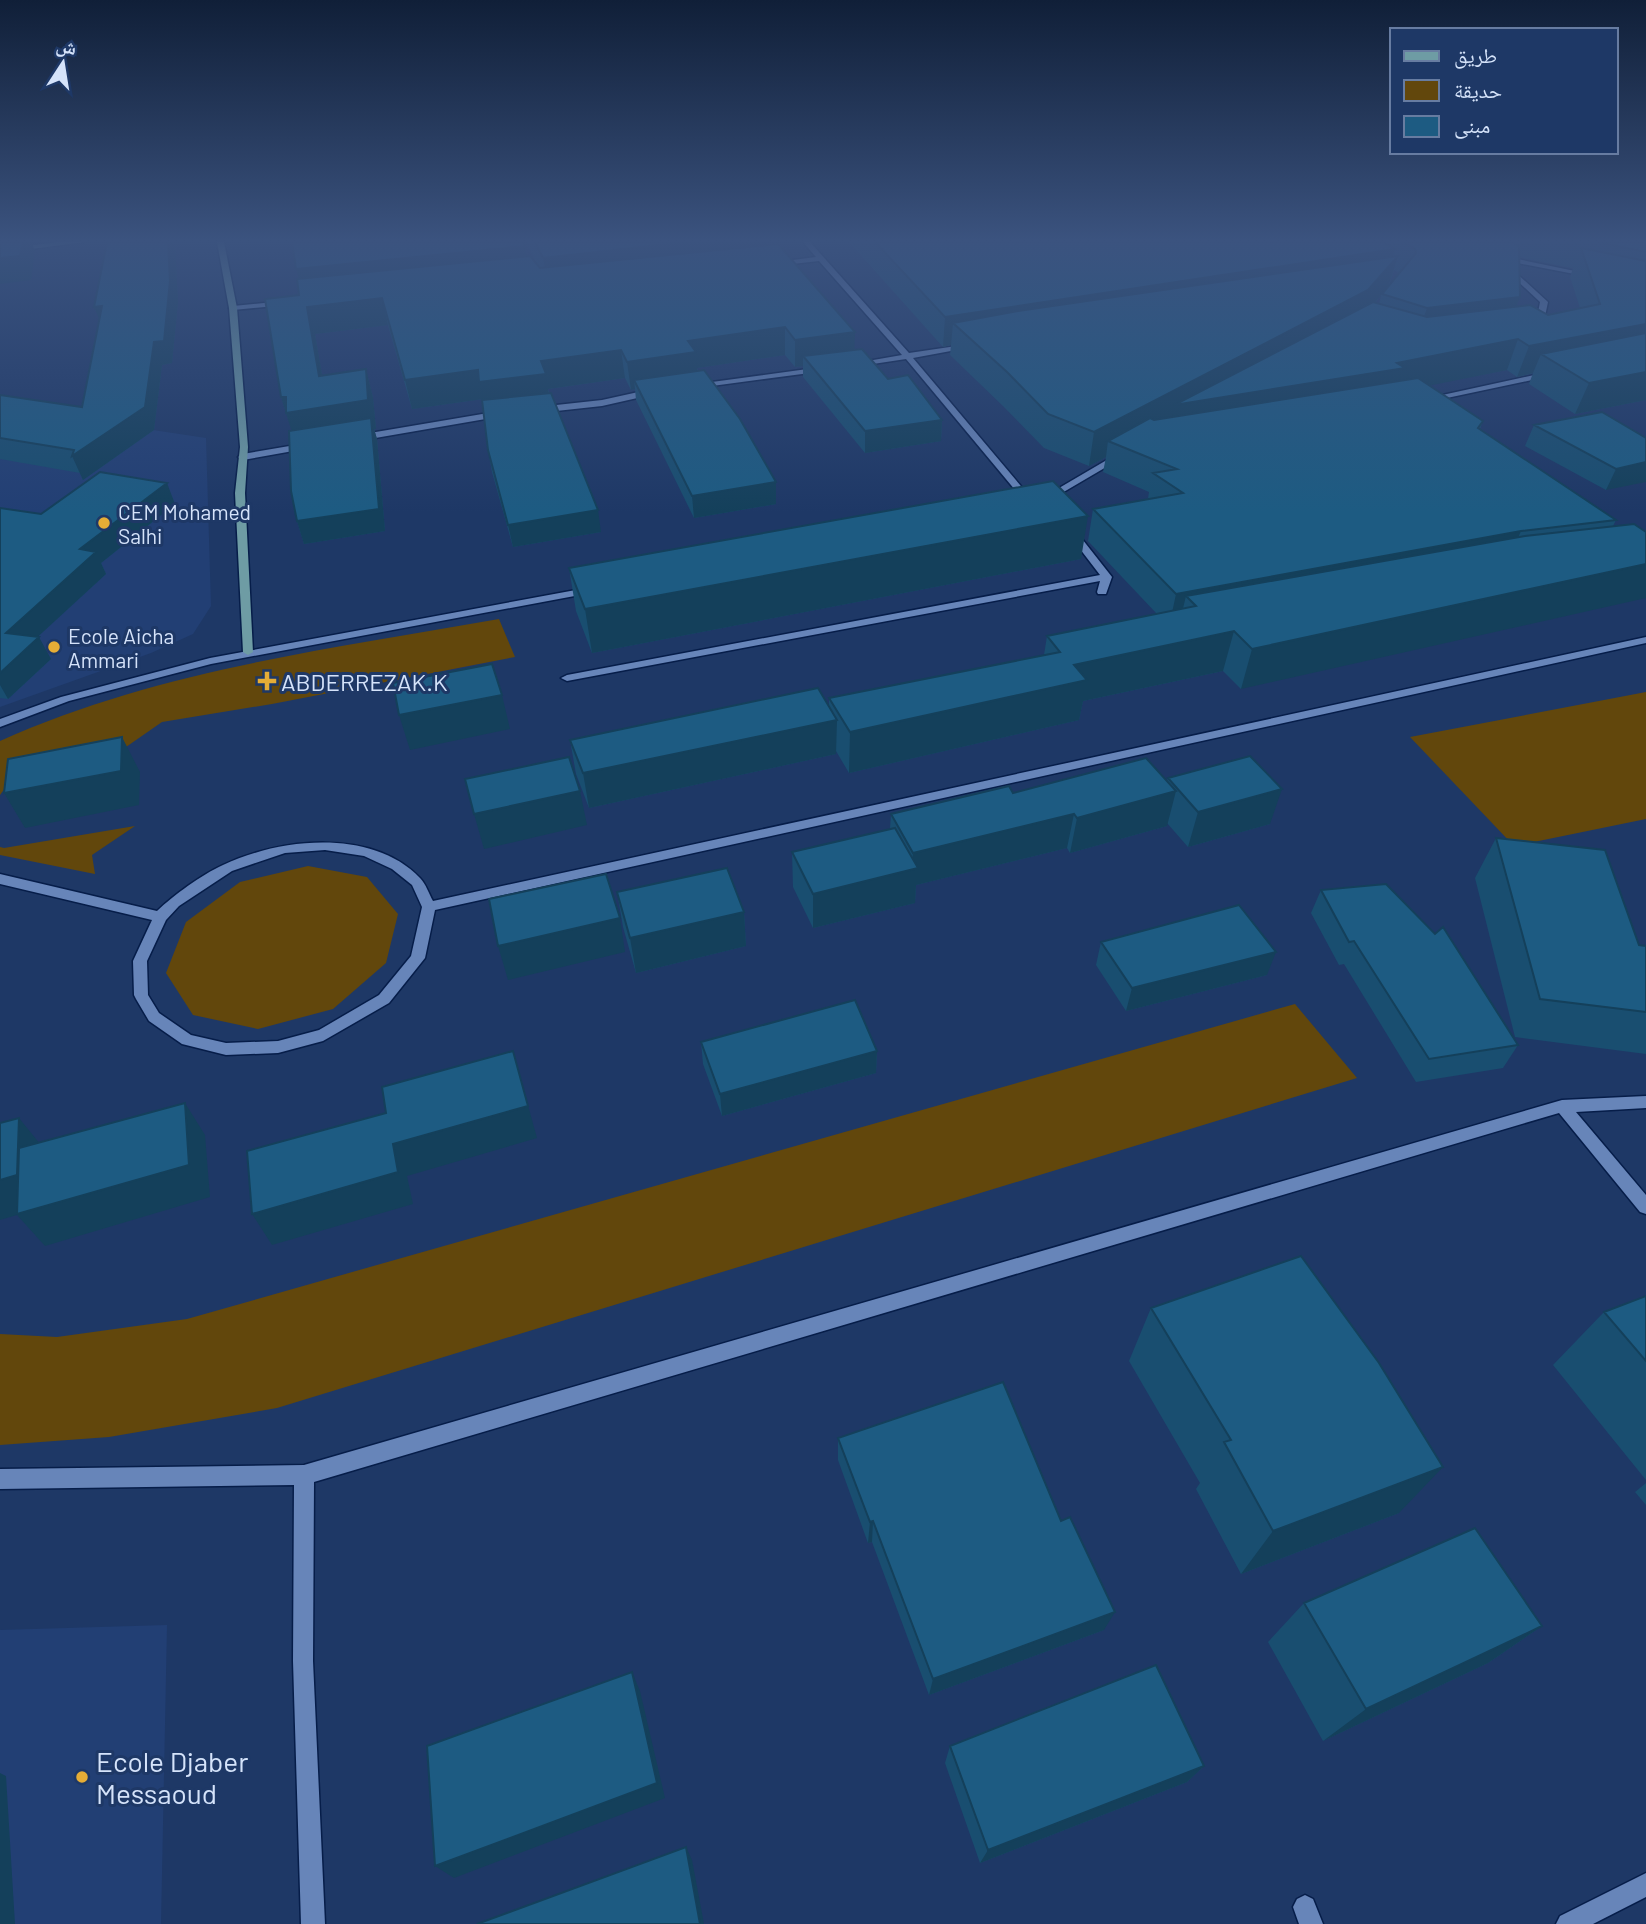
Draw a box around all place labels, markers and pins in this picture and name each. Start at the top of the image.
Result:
place label: CEM Mohamed Salhi [118,499,251,548]
marker: CEM Mohamed Salhi [96,515,112,531]
place label: Ecole Aicha Ammari [68,623,174,672]
marker: Ecole Aicha Ammari [46,639,62,655]
place label: ABDERREZAK.K [281,667,448,696]
marker: ABDERREZAK.K [259,673,275,689]
place label: Ecole Djaber Messaoud [96,1744,248,1810]
marker: Ecole Djaber Messaoud [74,1769,90,1785]

